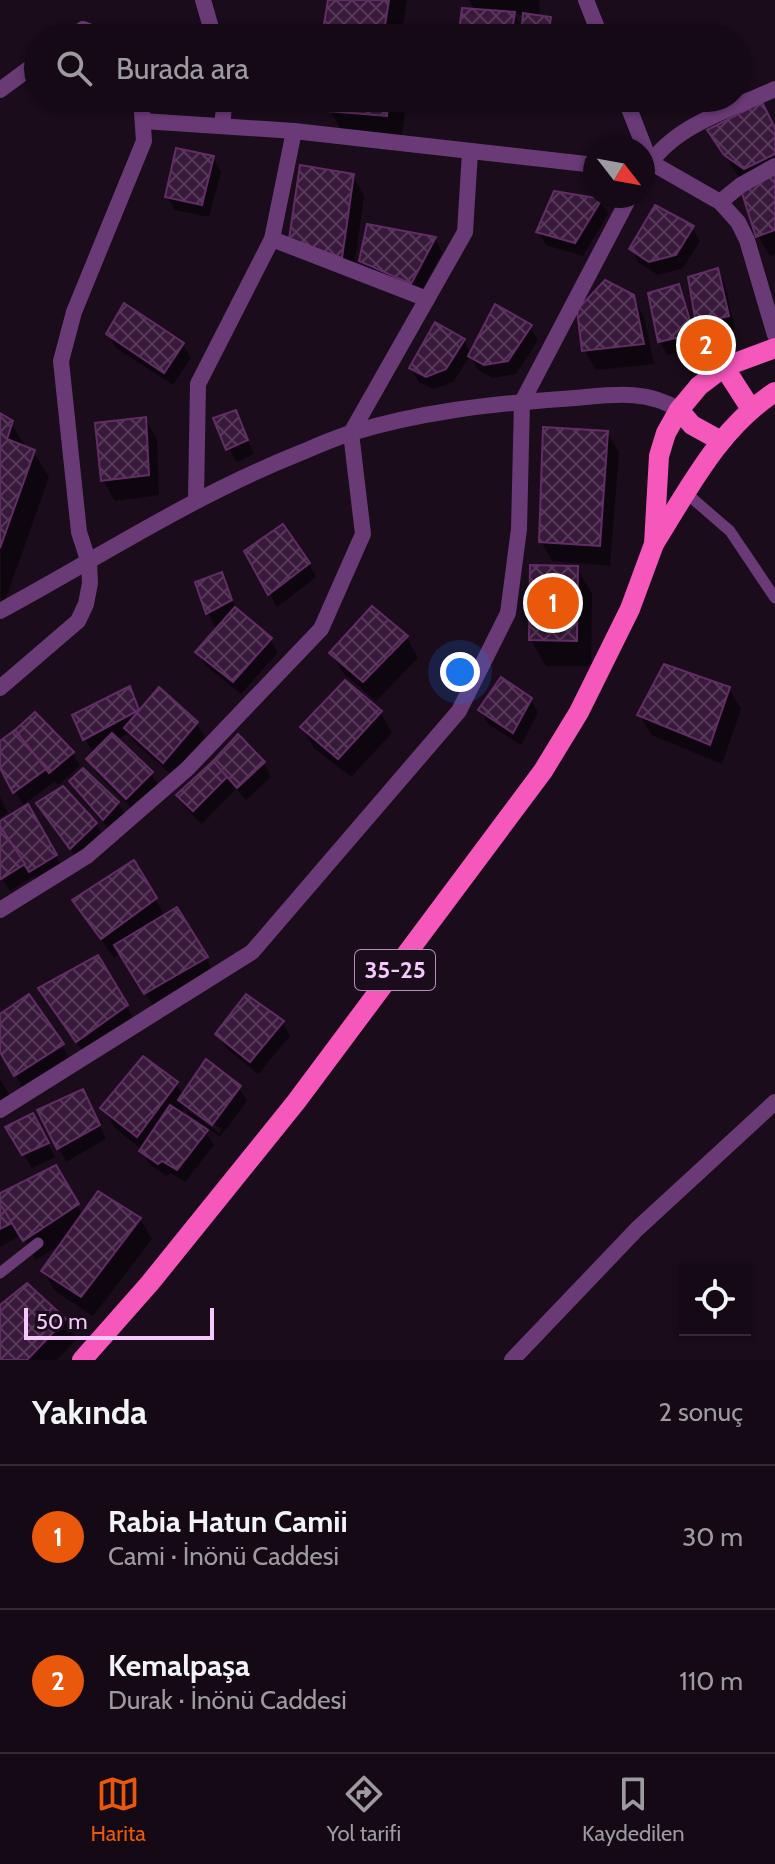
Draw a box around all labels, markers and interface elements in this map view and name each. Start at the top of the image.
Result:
search box [24,24,751,112]
icon: search [52,46,96,90]
text: Burada ara [116,50,249,87]
north arrow [583,136,655,208]
pin: 2 [680,315,732,375]
pin: 1 [527,573,579,633]
your location [440,652,480,692]
road number: 35-25 [355,950,435,990]
map controls [679,1264,751,1336]
button: locate [679,1264,751,1336]
scale bar [24,1304,214,1340]
text: 50 m [36,1308,88,1335]
text: Yakında [32,1391,147,1433]
text: 2 sonuç [658,1396,743,1428]
text: Rabia Hatun Camii [108,1503,348,1540]
text: 1 [53,1521,63,1553]
text: 30 m [682,1521,743,1553]
text: Cami · İnönü Caddesi [108,1540,339,1572]
text: Kemalpaşa [108,1647,250,1684]
text: 2 [51,1665,65,1697]
text: 110 m [679,1665,743,1697]
text: Durak · İnönü Caddesi [108,1684,347,1716]
tab: Harita [90,1772,146,1847]
tab: Yol tarifi [327,1772,401,1847]
tab: Kaydedilen [582,1772,685,1847]

